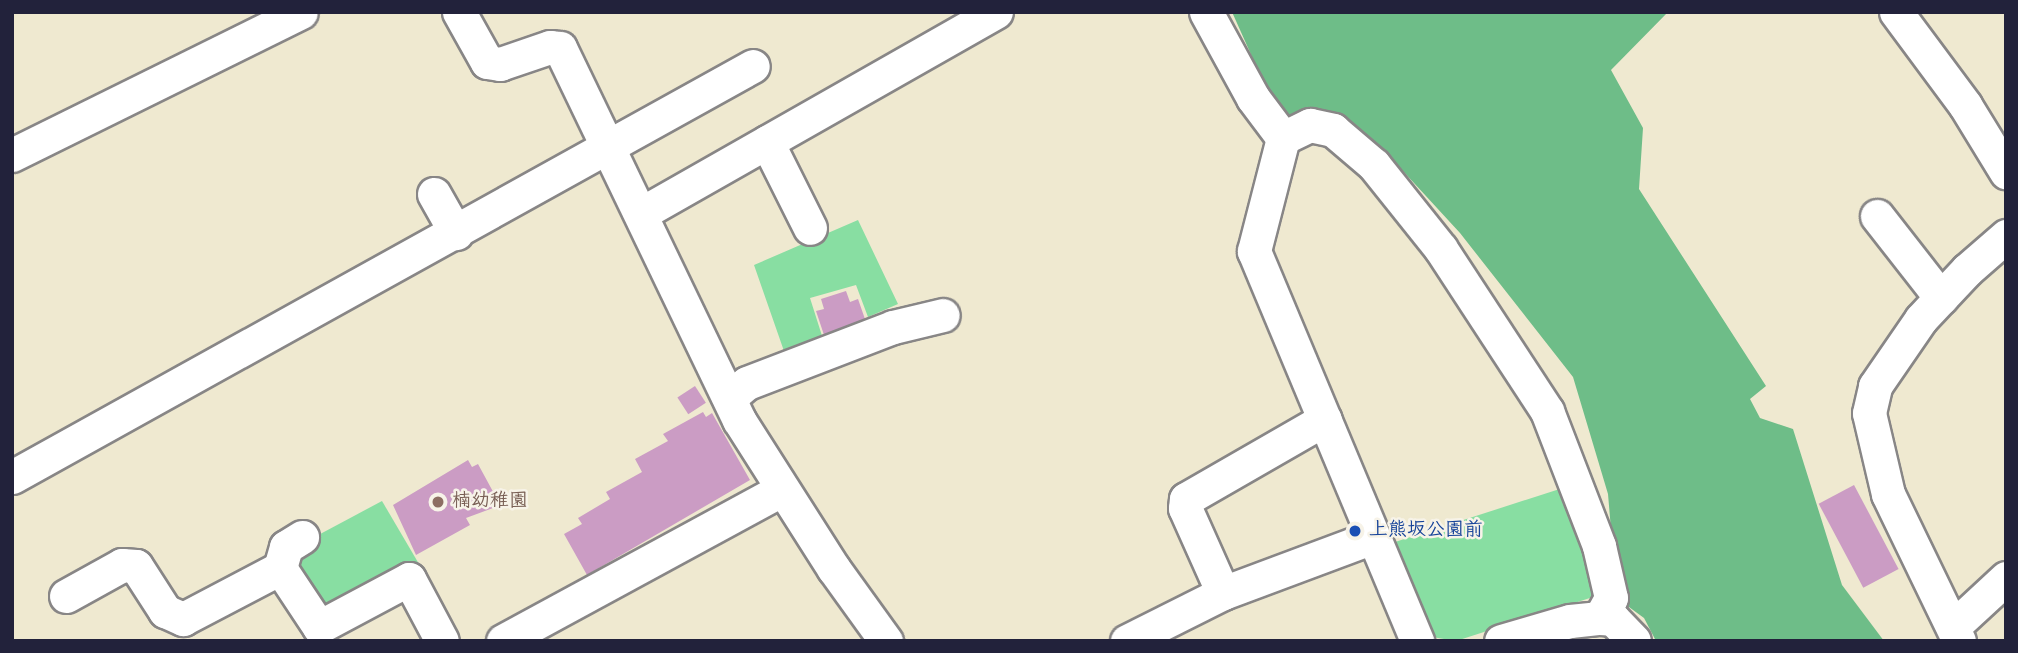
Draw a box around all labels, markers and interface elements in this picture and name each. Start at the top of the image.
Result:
place label: 楠幼稚園 [452,491,528,513]
marker: 楠幼稚園 [430,494,446,510]
place label: 上熊坂公園前 [1369,520,1483,542]
marker: 上熊坂公園前 [1347,523,1363,539]

